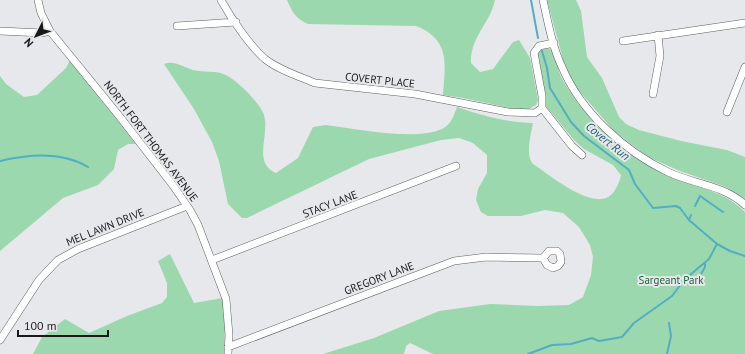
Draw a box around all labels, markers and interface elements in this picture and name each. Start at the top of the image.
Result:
north arrow [16,16,56,56]
text: N [21,35,36,50]
street label: COVERT PLACE [344,69,416,91]
street label: NORTH FORT THOMAS AVENUE [101,78,201,204]
water label: Covert Run [583,119,633,163]
street label: STACY LANE [301,187,359,221]
street label: MEL LAWN DRIVE [64,205,146,249]
street label: GREGORY LANE [342,258,416,298]
park label: Sargeant Park [639,273,704,287]
scale bar [18,312,108,338]
text: 100 m [24,318,57,333]

